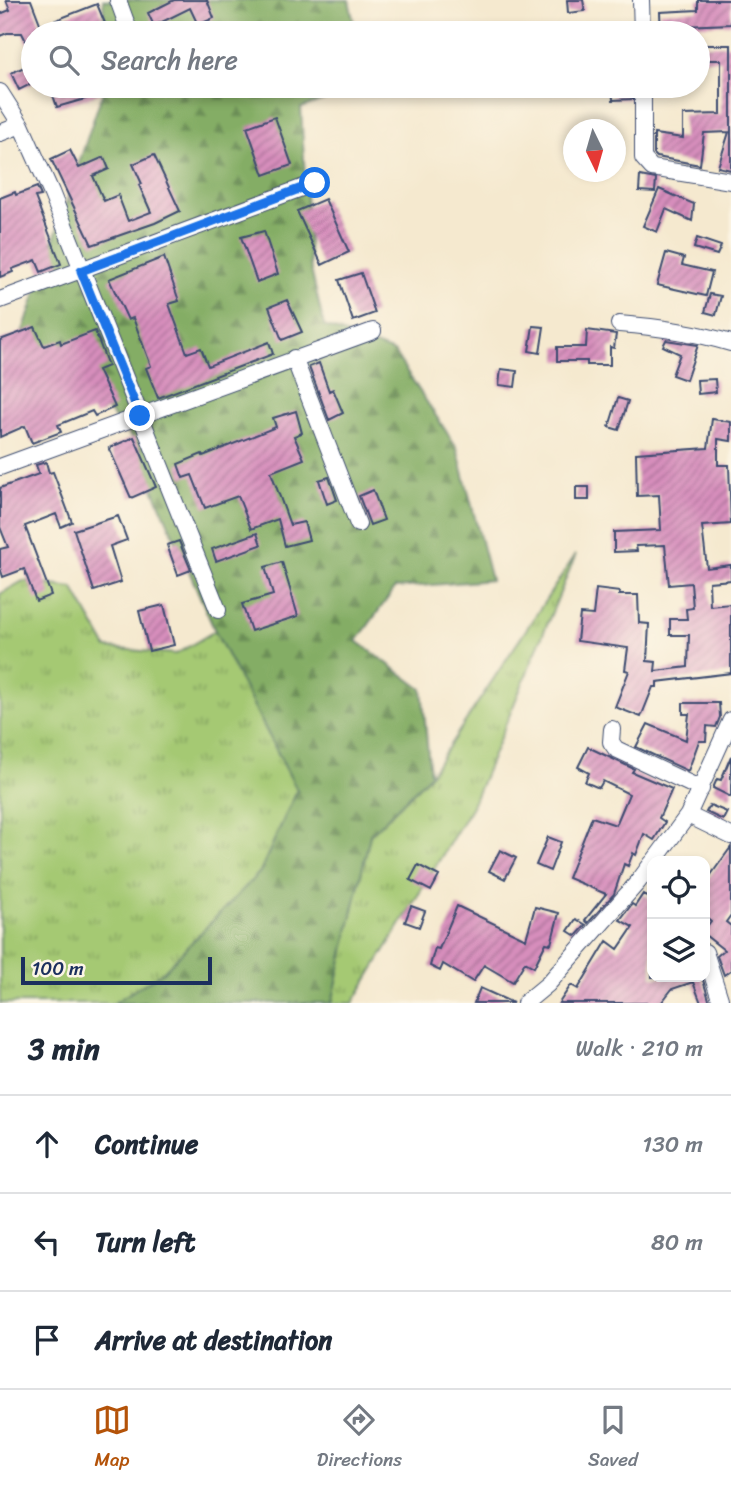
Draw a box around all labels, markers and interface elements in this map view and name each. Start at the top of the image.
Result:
search box [21,21,710,98]
text: Search here [101,37,238,83]
icon: search [45,41,83,79]
north arrow [563,119,626,182]
route start [299,167,330,198]
route end [124,400,155,431]
map controls [647,856,710,982]
button: locate [647,856,710,919]
button: layers [647,919,710,982]
text: 100 m [32,952,84,985]
scale bar [21,954,212,986]
text: 3 min [28,1022,100,1076]
text: Walk · 210 m [576,1028,703,1069]
text: Continue [95,1121,198,1167]
text: 130 m [642,1124,703,1165]
icon: ahead [28,1125,66,1163]
text: Turn left [95,1219,195,1265]
text: 80 m [651,1222,703,1263]
icon: left [28,1223,66,1261]
text: Arrive at destination [95,1317,332,1363]
icon: arrive [28,1321,66,1359]
tab: Map [93,1401,131,1476]
tab: Directions [317,1401,402,1476]
tab: Saved [588,1401,638,1476]

